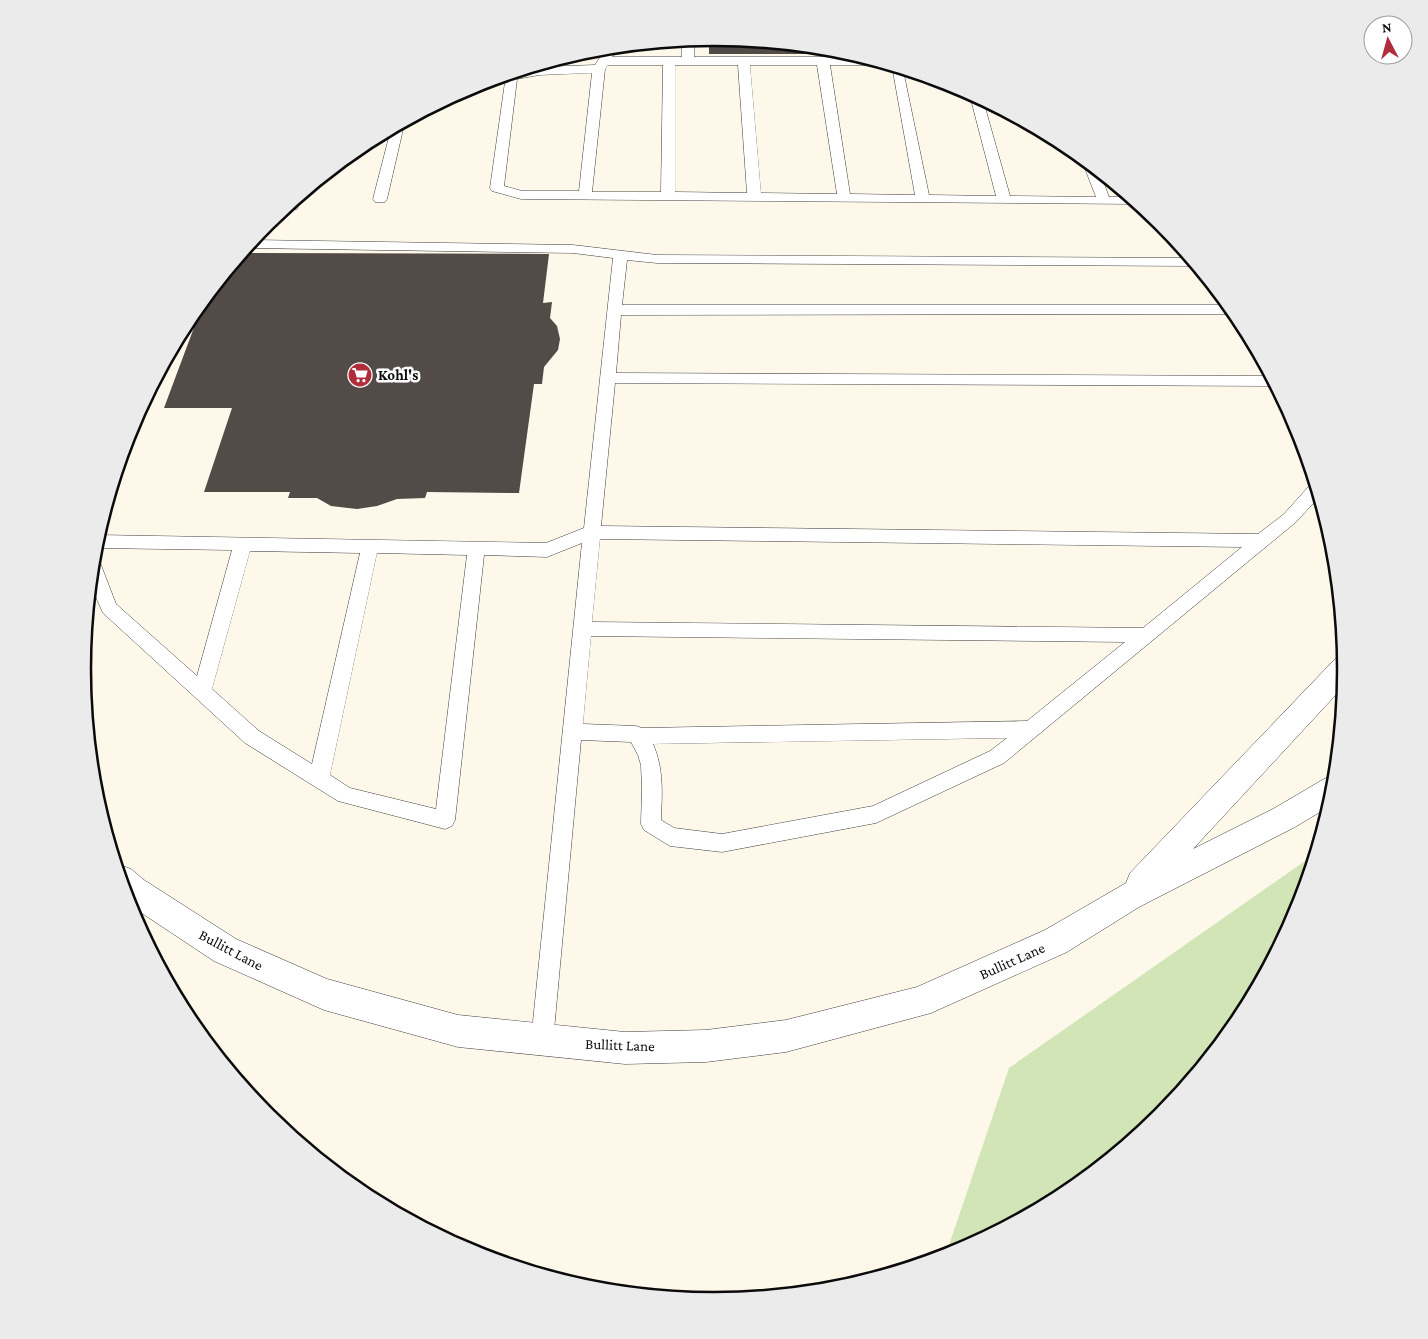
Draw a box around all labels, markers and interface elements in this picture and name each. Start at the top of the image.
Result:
north arrow [1363,15,1413,65]
text: N [1381,19,1393,36]
supermarket icon: Kohl's [347,362,373,388]
place label: Kohl's [378,367,418,383]
street label: Bullitt Lane [196,927,266,974]
street label: Bullitt Lane [977,939,1047,983]
street label: Bullitt Lane [585,1036,656,1054]

